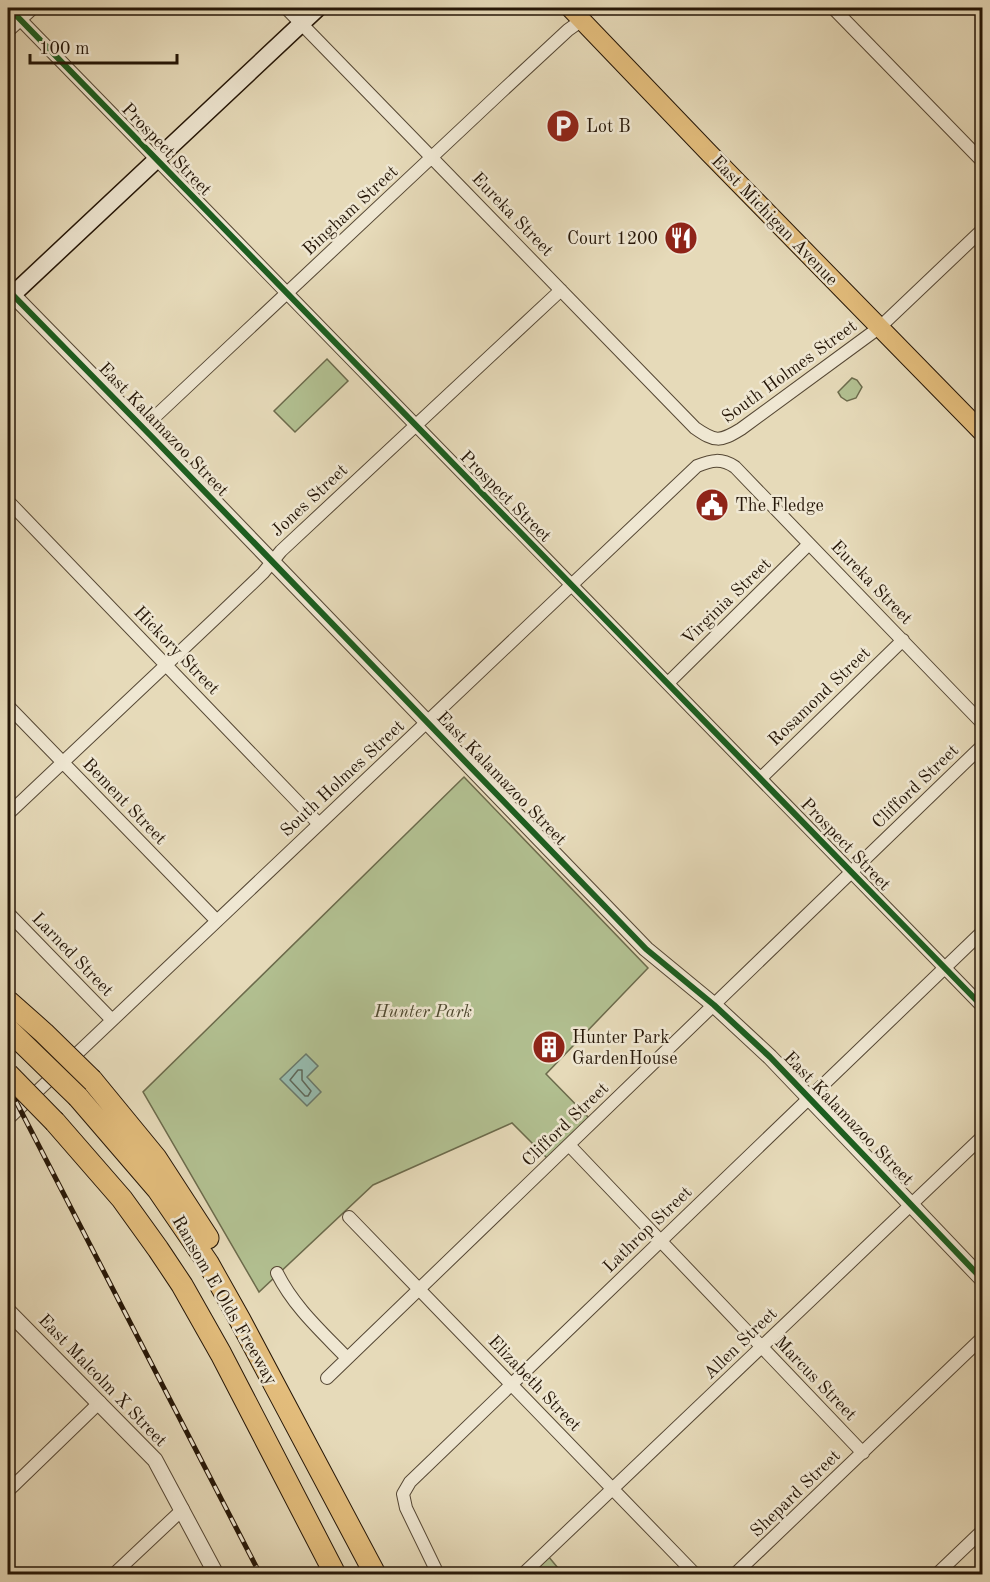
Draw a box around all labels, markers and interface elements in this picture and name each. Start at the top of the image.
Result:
scale bar [30,27,177,65]
text: 100 m [39,40,90,58]
street label: Prospect Street [118,100,215,199]
parking icon: Lot B [545,108,581,144]
place label: Lot B [586,118,631,136]
street label: East Michigan Avenue [708,152,841,289]
street label: Bingham Street [300,162,402,259]
street label: Eureka Street [468,169,557,260]
restaurant icon: Court 1200 [663,220,699,256]
place label: Court 1200 [567,230,658,248]
street label: South Holmes Street [719,317,860,427]
street label: East Kalamazoo Street [95,359,232,500]
street label: Prospect Street [456,448,554,546]
street label: Jones Street [268,461,351,540]
public building icon: The Fledge [694,487,730,523]
place label: The Fledge [735,497,824,515]
street label: Eureka Street [827,537,916,628]
street label: Virginia Street [679,555,775,649]
street label: Hickory Street [130,603,223,698]
street label: Rosamond Street [765,644,874,750]
street label: East Kalamazoo Street [433,708,570,849]
street label: South Holmes Street [277,717,408,841]
street label: Clifford Street [869,741,962,832]
street label: Bement Street [79,755,170,848]
street label: Prospect Street [797,795,894,894]
street label: Larned Street [28,909,116,1000]
park label: Hunter Park [373,1003,472,1021]
building icon: Hunter Park GardenHouse [531,1029,567,1065]
place label: Hunter Park GardenHouse [572,1029,677,1068]
street label: East Kalamazoo Street [780,1048,917,1189]
street label: Clifford Street [519,1079,612,1170]
street label: Lathrop Street [600,1183,695,1276]
street label: Ransom E Olds Freeway [168,1213,280,1389]
street label: Allen Street [701,1305,781,1383]
street label: East Malcolm X Street [34,1311,170,1450]
street label: Elizabeth Street [484,1332,584,1435]
street label: Marcus Street [771,1333,860,1424]
street label: Shepard Street [747,1447,844,1541]

